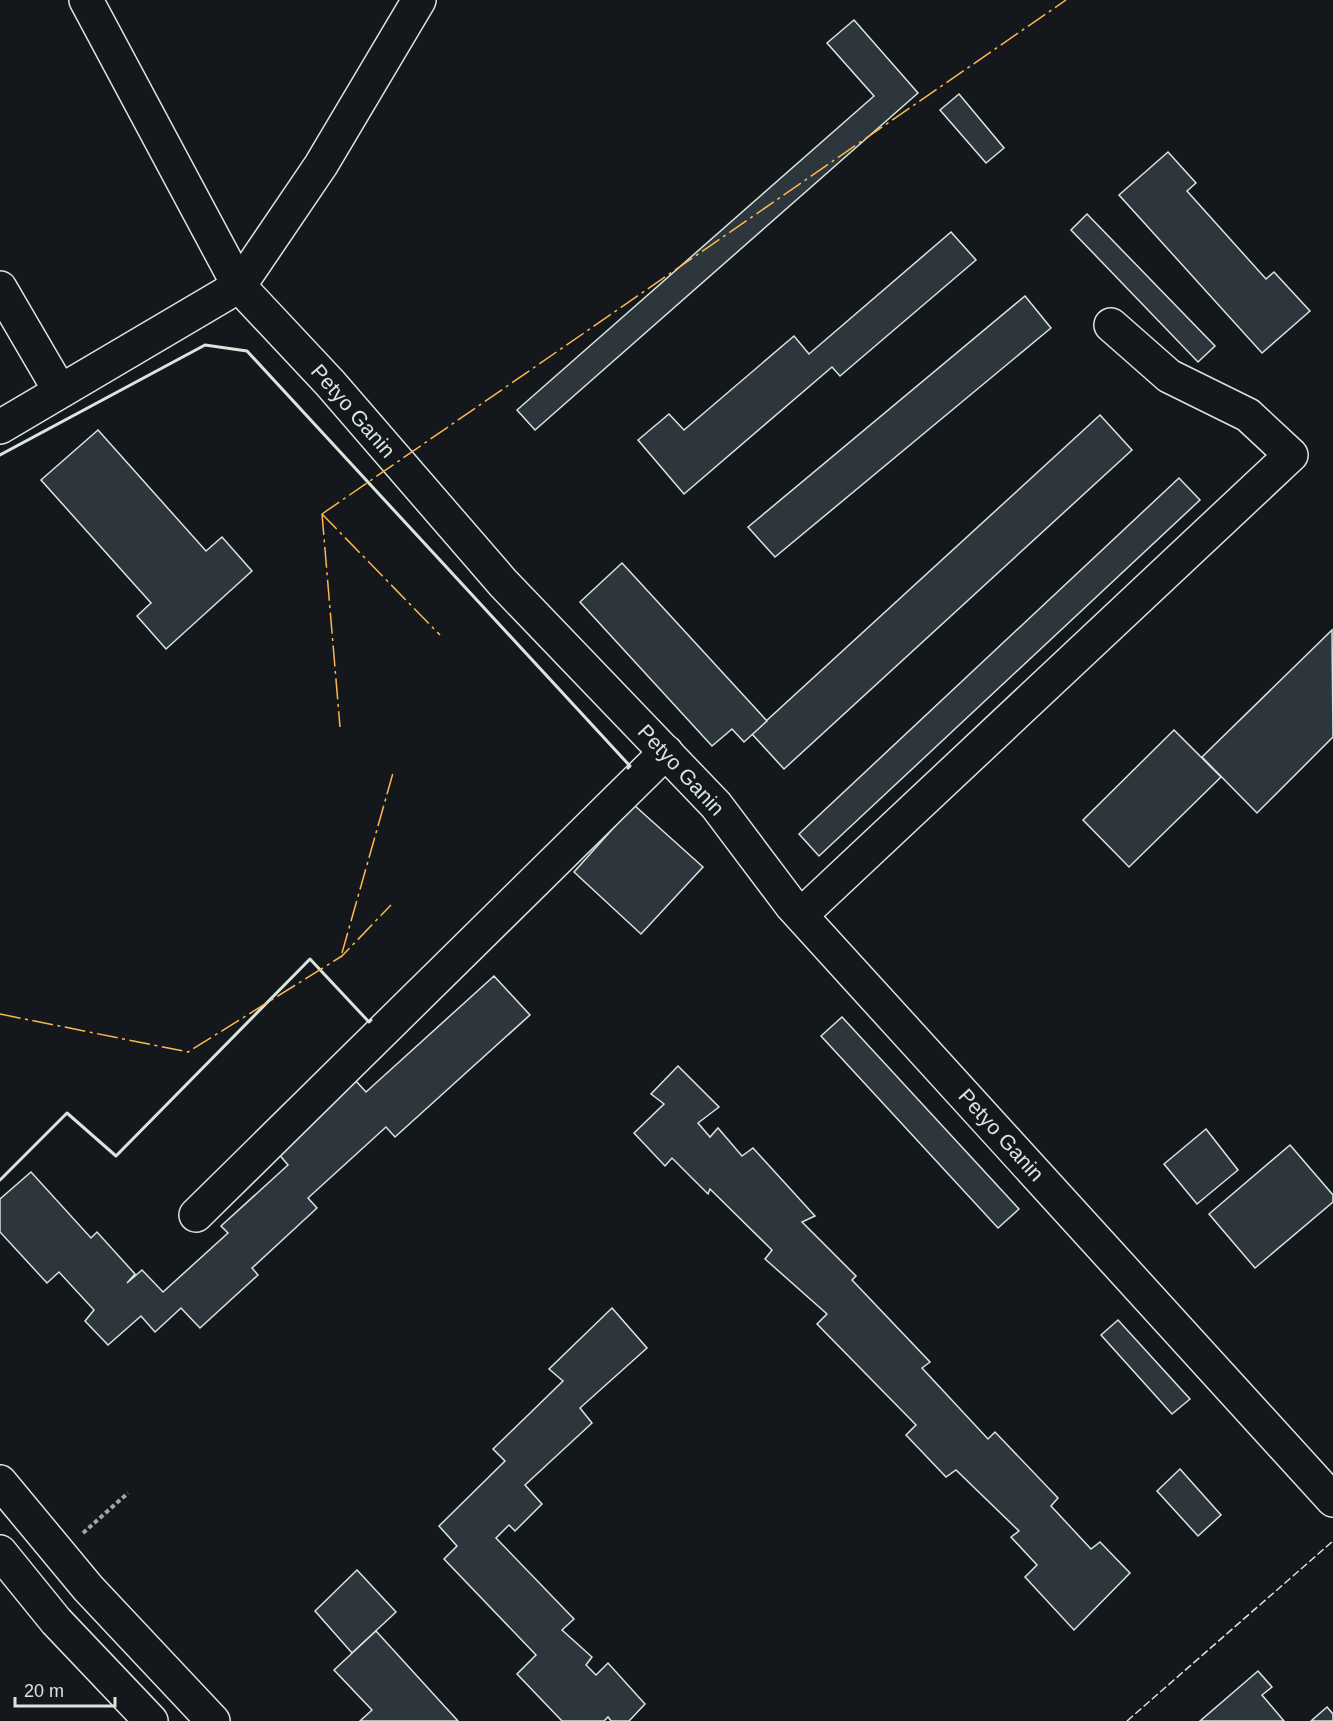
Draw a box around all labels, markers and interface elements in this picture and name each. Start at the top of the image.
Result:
street label: Petyo Ganin [307,360,400,462]
street label: Petyo Ganin [634,720,729,820]
street label: Petyo Ganin [954,1084,1049,1185]
scale bar [15,1670,116,1708]
text: 20 m [24,1681,64,1701]

